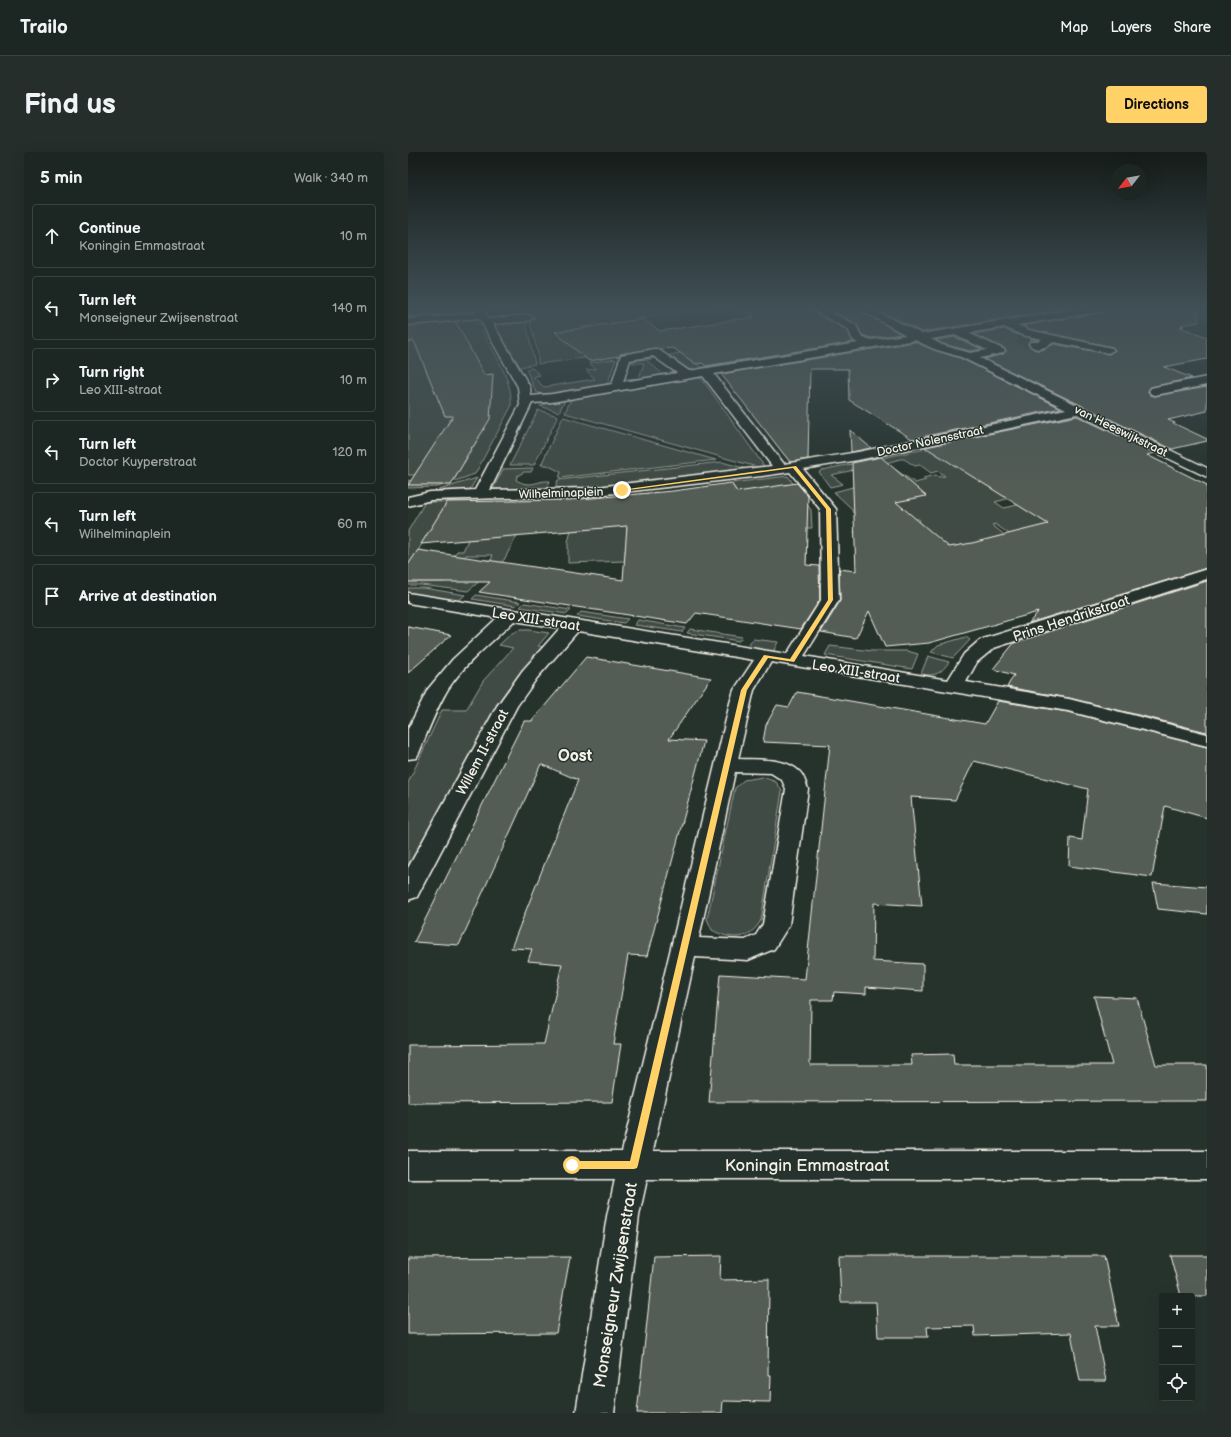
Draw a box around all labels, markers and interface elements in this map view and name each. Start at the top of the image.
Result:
text: Trailo [20,16,68,39]
text: Map [1060,19,1088,36]
text: Layers [1110,19,1152,36]
text: Share [1174,19,1211,36]
button: Directions [1106,86,1207,123]
text: Find us [24,88,116,121]
north arrow [1111,164,1147,200]
text: 5 min [40,168,83,188]
text: Walk · 340 m [294,170,368,186]
text: Continue [79,219,141,238]
icon: ahead [41,225,63,247]
text: 10 m [340,228,367,244]
text: Koningin Emmastraat [79,238,205,254]
text: Turn left [79,291,136,310]
icon: left [41,297,63,319]
text: 140 m [332,300,367,316]
text: Monseigneur Zwijsenstraat [79,310,238,326]
text: Turn right [79,363,144,382]
icon: right [41,369,63,391]
text: 10 m [340,372,367,388]
text: Leo XIII-straat [79,382,162,398]
street label: van Heeswijkstraat [1071,402,1170,461]
street label: Doctor Nolensstraat [875,423,985,460]
text: Turn left [79,435,136,454]
icon: left [41,441,63,463]
text: 120 m [332,444,367,460]
text: Doctor Kuyperstraat [79,454,197,470]
route end [613,481,631,499]
street label: Wilhelminaplein [518,485,604,502]
text: Turn left [79,507,136,526]
icon: left [41,513,63,535]
text: 60 m [337,516,367,532]
text: Wilhelminaplein [79,526,171,542]
icon: arrive [41,585,63,607]
text: Arrive at destination [79,587,217,606]
street label: Prins Hendrikstraat [1011,591,1132,645]
street label: Leo XIII-straat [491,604,582,635]
street label: Leo XIII-straat [811,656,902,687]
street label: Willem II-straat [453,706,513,798]
district label: Oost [558,747,593,766]
route start [563,1156,581,1174]
street label: Koningin Emmastraat [725,1156,890,1176]
street label: Monseigneur Zwijsenstraat [590,1180,642,1389]
map controls [1159,1293,1195,1401]
button: + [1159,1293,1195,1329]
button: − [1159,1329,1195,1365]
button: locate [1159,1365,1195,1401]

